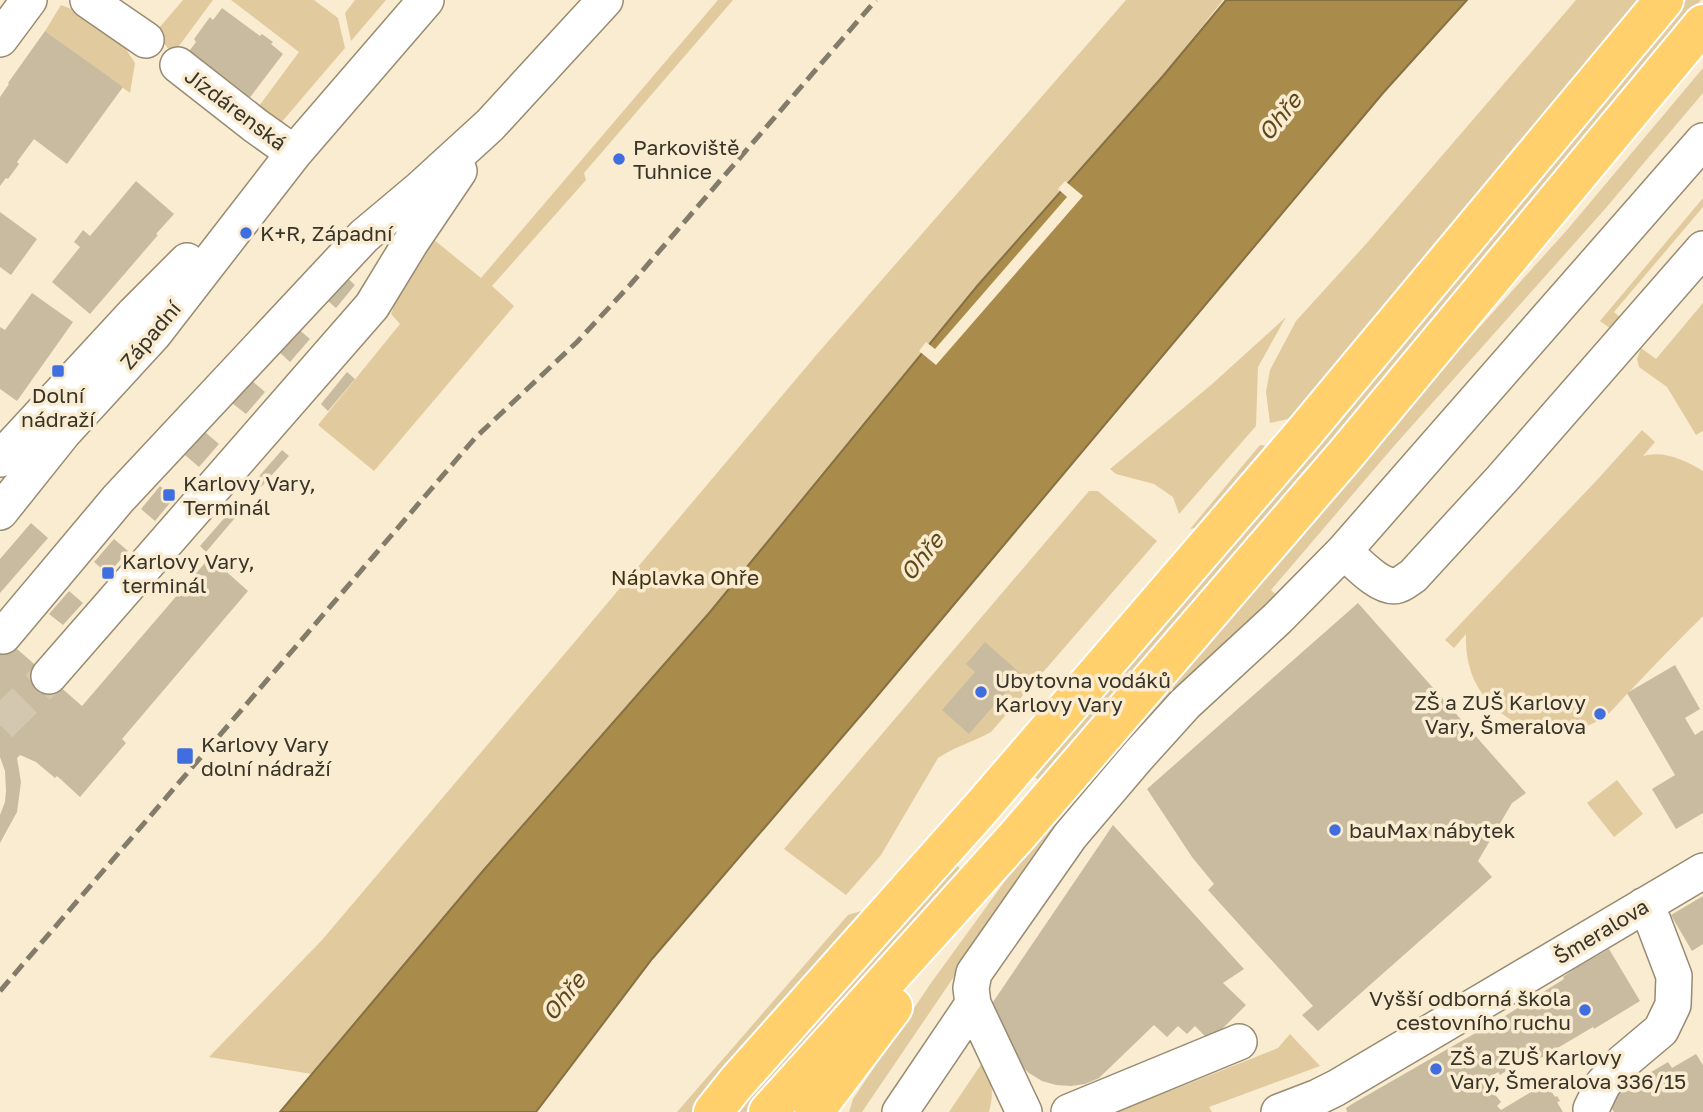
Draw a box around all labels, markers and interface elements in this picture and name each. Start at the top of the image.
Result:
street label: Jízdárenská [180,62,292,156]
water label: Ohře [1251,85,1308,146]
place label: Parkoviště Tuhnice [633,134,739,184]
marker: Parkoviště Tuhnice [611,151,627,167]
place label: K+R, Západní [260,220,394,246]
marker: K+R, Západní [238,225,254,241]
street label: Západní [114,295,187,374]
marker: Dolní nádraží [50,363,66,379]
place label: Dolní nádraží [21,382,96,432]
place label: Karlovy Vary, Terminál [183,470,316,520]
marker: Karlovy Vary, Terminál [161,487,177,503]
water label: Ohře [893,525,950,586]
place label: Karlovy Vary, terminál [122,548,255,598]
park label: Náplavka Ohře [611,564,759,590]
marker: Karlovy Vary, terminál [100,565,116,581]
place label: Ubytovna vodáků Karlovy Vary [995,667,1171,717]
marker: Ubytovna vodáků Karlovy Vary [973,684,989,700]
place label: ZŠ a ZUŠ Karlovy Vary, Šmeralova [1414,689,1586,739]
marker: ZŠ a ZUŠ Karlovy Vary, Šmeralova [1592,706,1608,722]
place label: Karlovy Vary dolní nádraží [201,731,332,781]
marker: Karlovy Vary dolní nádraží [175,746,195,766]
place label: bauMax nábytek [1349,817,1515,843]
marker: bauMax nábytek [1327,822,1343,838]
street label: Šmeralova [1549,893,1653,969]
water label: Ohře [535,965,592,1026]
place label: Vyšší odborná škola cestovního ruchu [1369,985,1571,1035]
marker: Vyšší odborná škola cestovního ruchu [1577,1002,1593,1018]
place label: ZŠ a ZUŠ Karlovy Vary, Šmeralova 336/15 [1450,1044,1686,1094]
marker: ZŠ a ZUŠ Karlovy Vary, Šmeralova 336/15 [1428,1061,1444,1077]

